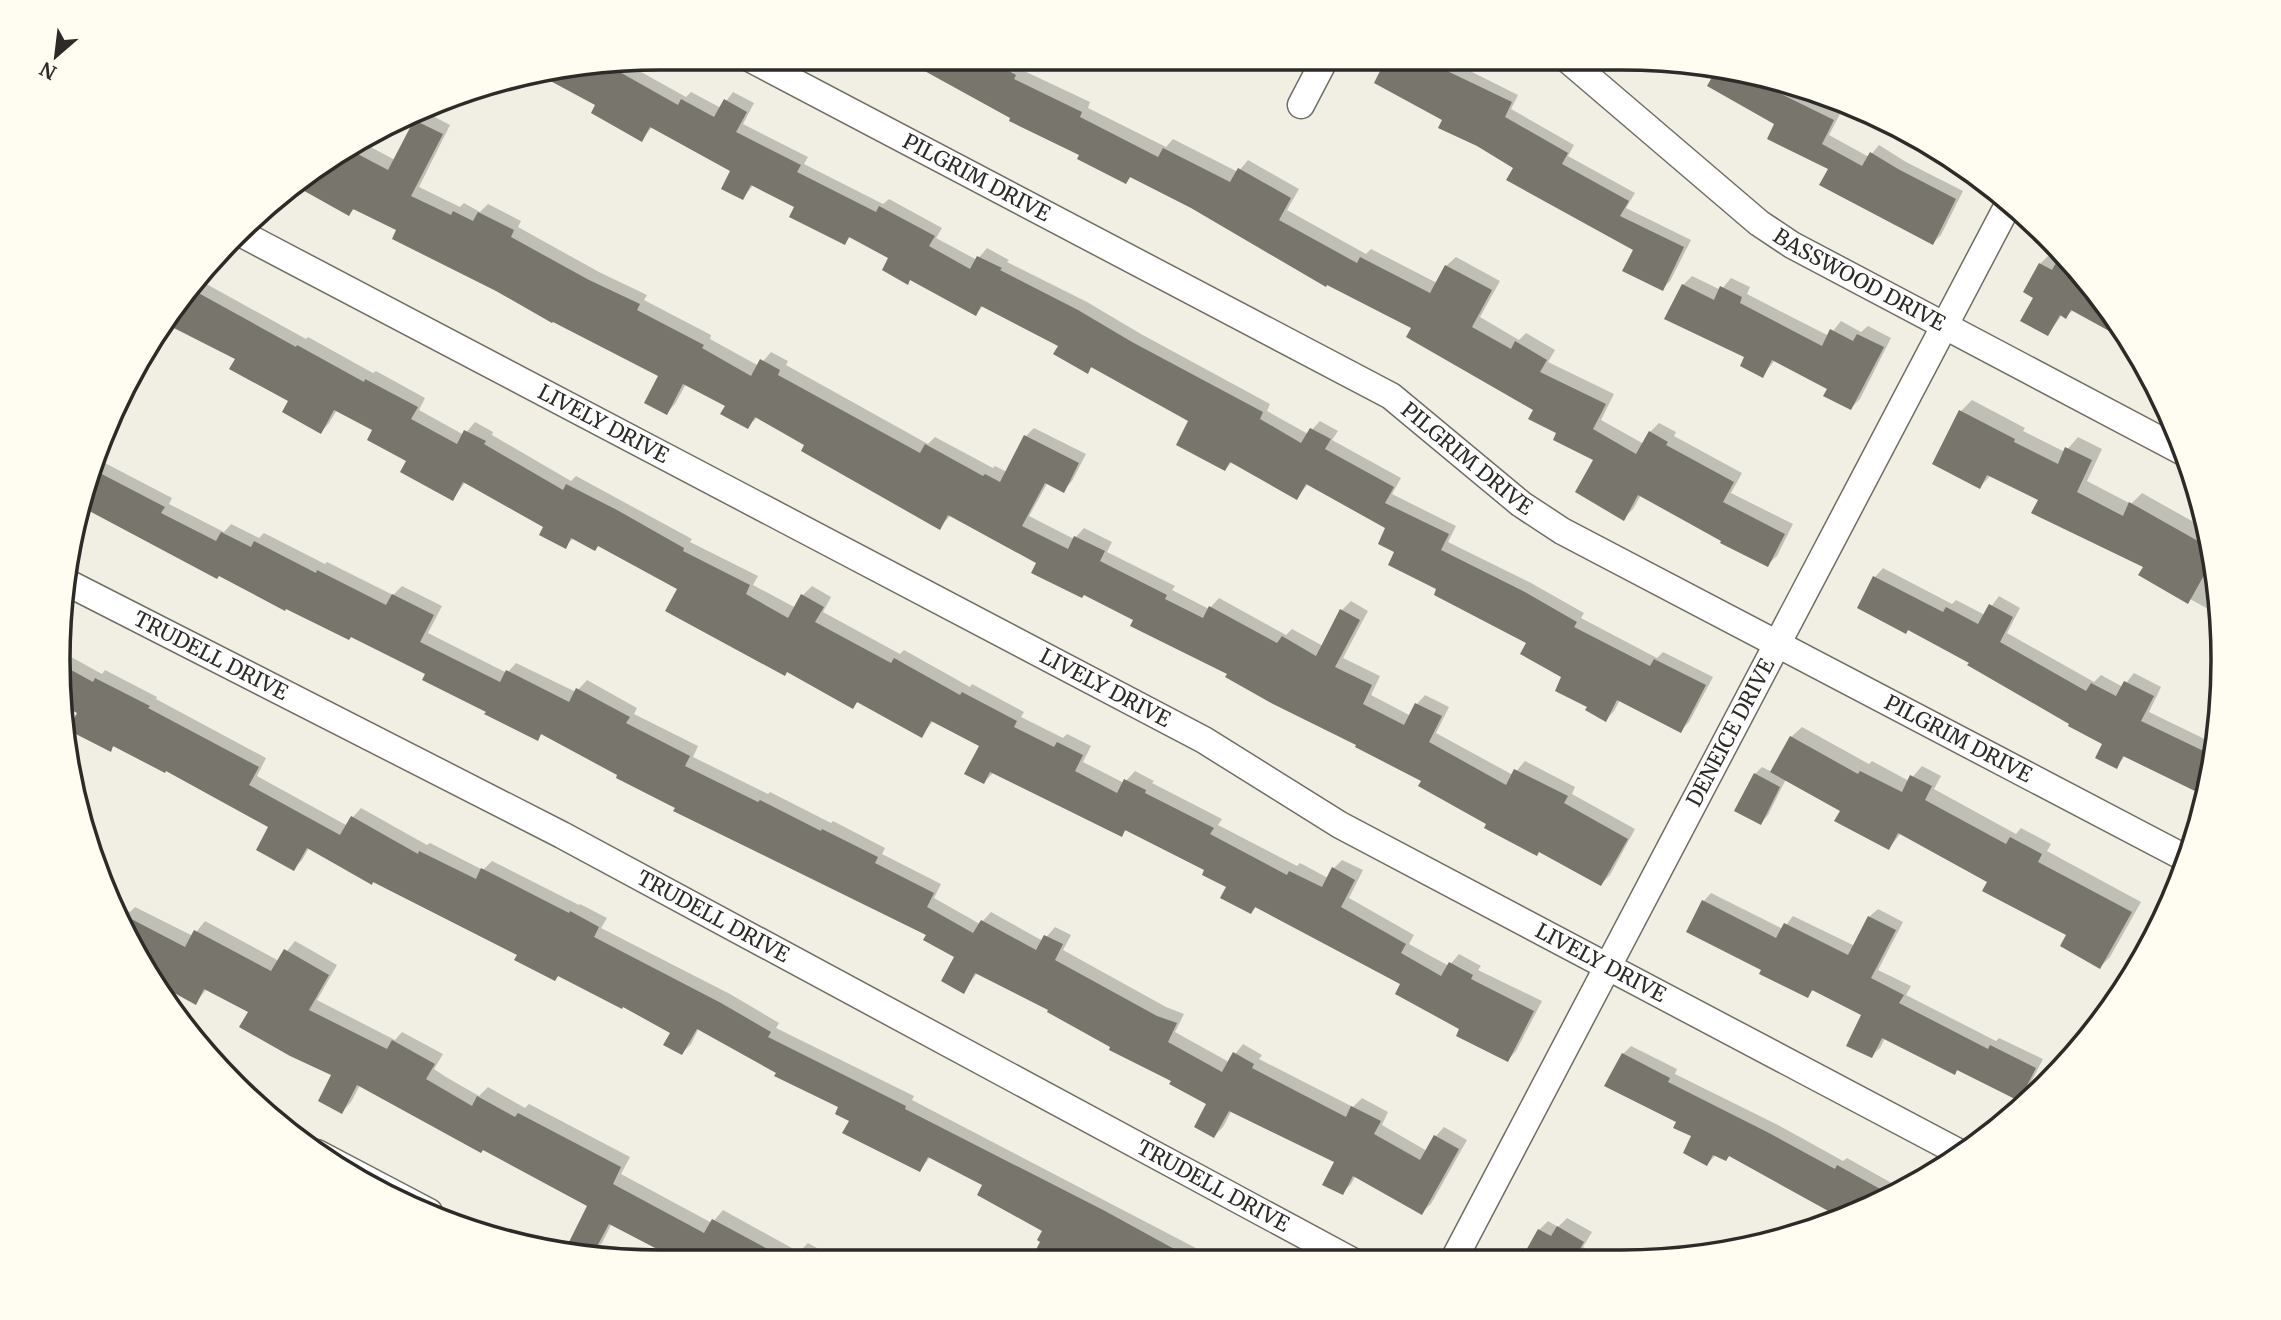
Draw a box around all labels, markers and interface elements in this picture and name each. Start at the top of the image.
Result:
north arrow [21,21,91,91]
text: N [36,57,60,85]
street label: PILGRIM DRIVE [898,127,1056,228]
street label: BASSWOOD DRIVE [1768,222,1951,337]
street label: LIVELY DRIVE [534,378,674,469]
street label: PILGRIM DRIVE [1396,396,1538,521]
street label: TRUDELL DRIVE [129,605,293,706]
street label: LIVELY DRIVE [1035,642,1176,733]
street label: DENEICE DRIVE [1680,653,1781,811]
street label: PILGRIM DRIVE [1880,689,2037,789]
street label: TRUDELL DRIVE [632,864,795,968]
street label: LIVELY DRIVE [1531,917,1671,1008]
street label: TRUDELL DRIVE [1132,1134,1295,1238]

